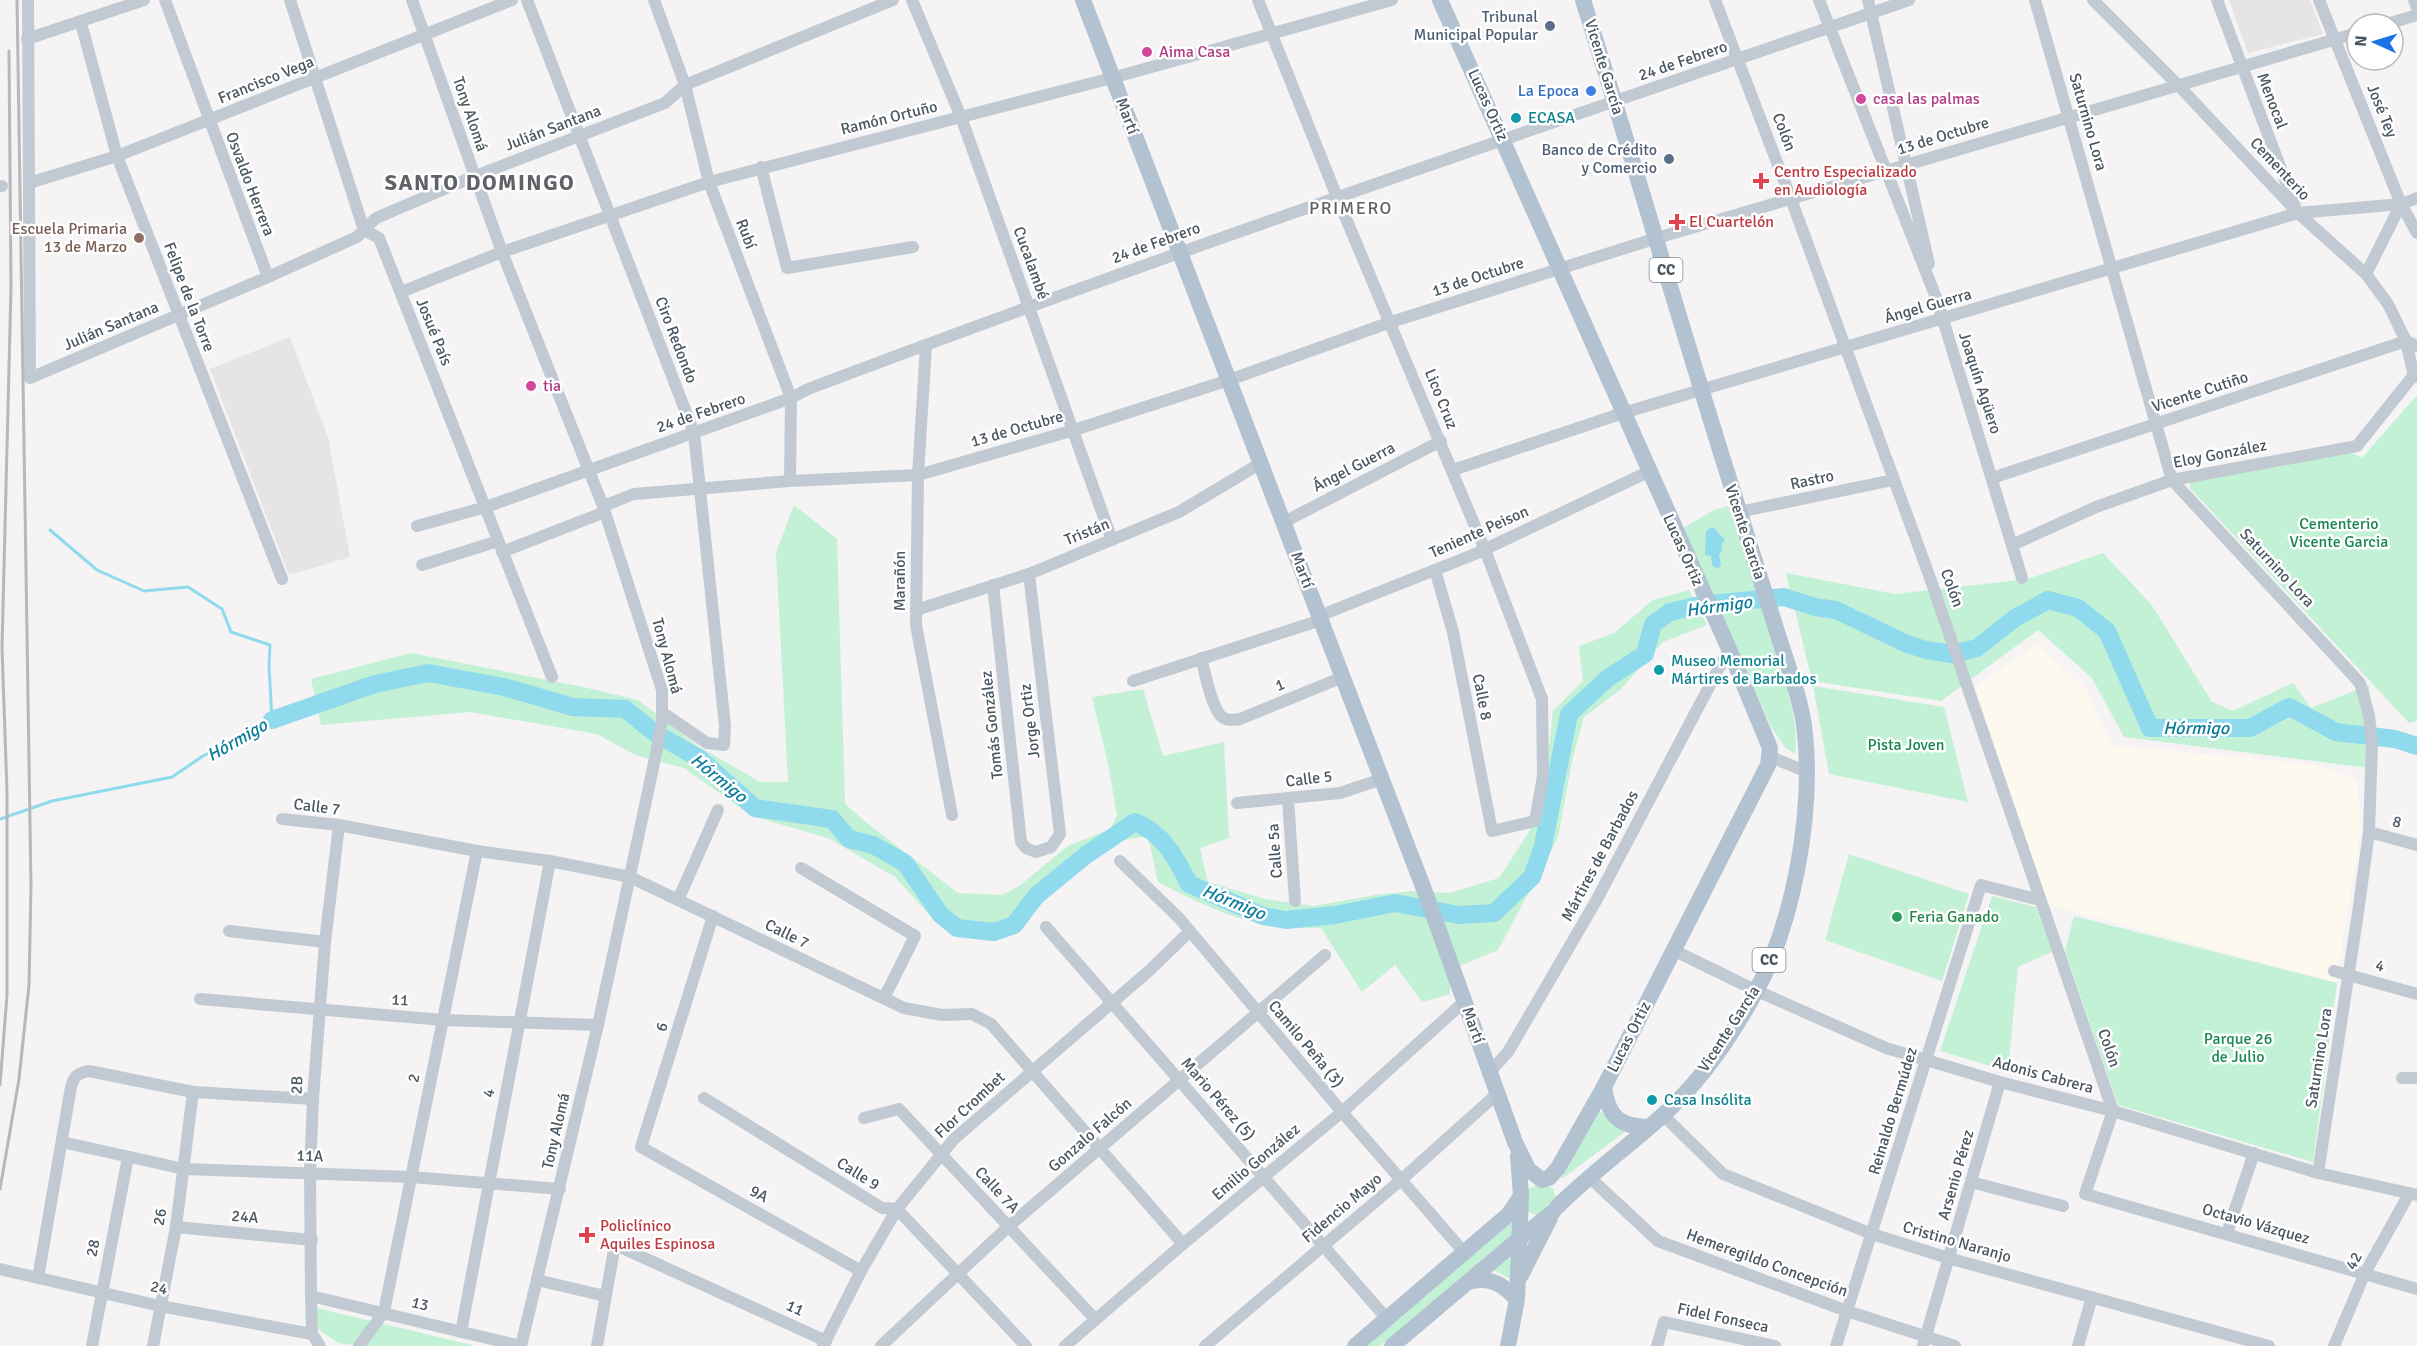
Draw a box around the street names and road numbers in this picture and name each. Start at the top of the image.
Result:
street label: Vicente García [1580,17,1628,117]
street label: 24 de Febrero [1636,36,1730,86]
street label: Francisco Vega [215,52,317,108]
street label: Lucas Ortiz [1463,66,1513,144]
street label: Menocal [2252,70,2292,132]
street label: Saturnino Lora [2064,71,2112,173]
street label: Tony Alomá [448,74,492,154]
street label: José Tey [2362,81,2402,141]
street label: Martí [1111,95,1143,138]
street label: Ramón Ortuño [839,96,939,140]
street label: Julián Santana [502,100,604,156]
street label: Colón [1768,110,1800,154]
street label: 13 de Octubre [1895,113,1991,159]
street label: Osvaldo Herrera [221,129,279,239]
street label: Cementerio [2246,133,2314,205]
street label: Rubí [731,216,761,253]
street label: 24 de Febrero [1109,218,1203,268]
street label: Cucalambé [1009,224,1053,302]
street label: Felipe de la Torre [159,239,219,355]
street label: 13 de Octubre [1430,253,1526,301]
road number: CC [1650,258,1682,282]
street label: Ángel Guerra [1882,284,1974,328]
street label: Ciro Redondo [650,294,702,386]
street label: Josué País [411,295,457,369]
street label: Julián Santana [60,297,162,355]
street label: Joaquín Agüero [1954,329,2006,437]
street label: Lico Cruz [1420,366,1462,432]
street label: Vicente Cutiño [2149,367,2251,417]
street label: 24 de Febrero [654,388,748,438]
street label: 13 de Octubre [968,406,1066,452]
street label: Eloy González [2171,435,2269,473]
street label: Ángel Guerra [1309,438,1399,496]
street label: Rastro [1788,466,1836,494]
street label: Vicente García [1720,482,1770,582]
street label: Teniente Peison [1426,501,1532,563]
street label: Lucas Ortiz [1658,511,1708,589]
street label: Tristán [1061,514,1113,550]
street label: Saturnino Lora [2235,524,2319,612]
street label: Martí [1286,549,1318,592]
street label: Marañón [890,551,910,611]
street label: Colón [1936,566,1968,610]
street label: Tony Alomá [647,616,687,696]
street label: Tomás González [976,670,1008,780]
street label: Calle 8 [1468,672,1496,722]
street label: 1 [1272,674,1288,696]
street label: Jorge Ortiz [1015,682,1045,760]
street label: Calle 5 [1285,766,1333,792]
street label: Mártires de Barbados [1557,787,1643,925]
street label: Calle 7 [293,794,341,820]
street label: 8 [2390,811,2404,833]
street label: Calle 5a [1263,823,1287,879]
street label: Calle 7 [762,915,812,953]
road number: CC [1752,948,1786,972]
street label: 4 [2373,955,2387,977]
street label: Vicente García [1694,982,1764,1076]
street label: 11 [391,989,409,1011]
street label: Camilo Peña (3) [1264,996,1348,1092]
street label: Lucas Ortiz [1603,998,1655,1076]
street label: Martí [1457,1004,1489,1047]
street label: Saturnino Lora [2301,1007,2337,1109]
street label: 6 [651,1020,673,1034]
street label: Colón [2093,1026,2125,1070]
street label: Reinaldo Bermúdez [1864,1045,1922,1177]
street label: Adonis Cabrera [1990,1052,2096,1098]
street label: Mario Pérez (5) [1176,1053,1260,1145]
street label: Flor Crombet [931,1067,1010,1143]
street label: 2 [403,1072,425,1084]
street label: 2B [287,1075,307,1095]
street label: 4 [478,1086,500,1099]
street label: Tony Alomá [538,1091,574,1171]
street label: Gonzalo Falcón [1044,1093,1136,1177]
street label: Emilio González [1208,1119,1304,1205]
street label: Arsenio Pérez [1934,1128,1978,1222]
street label: 11A [296,1146,324,1166]
street label: Calle 9 [833,1153,883,1195]
street label: Calle 7A [970,1162,1024,1218]
street label: Fidencio Mayo [1298,1169,1386,1247]
street label: 9A [746,1181,772,1207]
street label: Octavio Vázquez [2200,1199,2312,1249]
street label: 24A [231,1206,260,1228]
street label: 26 [149,1207,171,1227]
street label: Cristino Naranjo [1900,1217,2014,1267]
street label: Hemeregildo Concepción [1684,1224,1850,1302]
street label: 28 [82,1238,104,1258]
street label: 42 [2341,1249,2367,1273]
street label: 24 [148,1276,170,1300]
street label: 13 [409,1292,431,1316]
street label: 11 [783,1295,807,1321]
street label: Fidel Fonseca [1675,1299,1771,1337]

